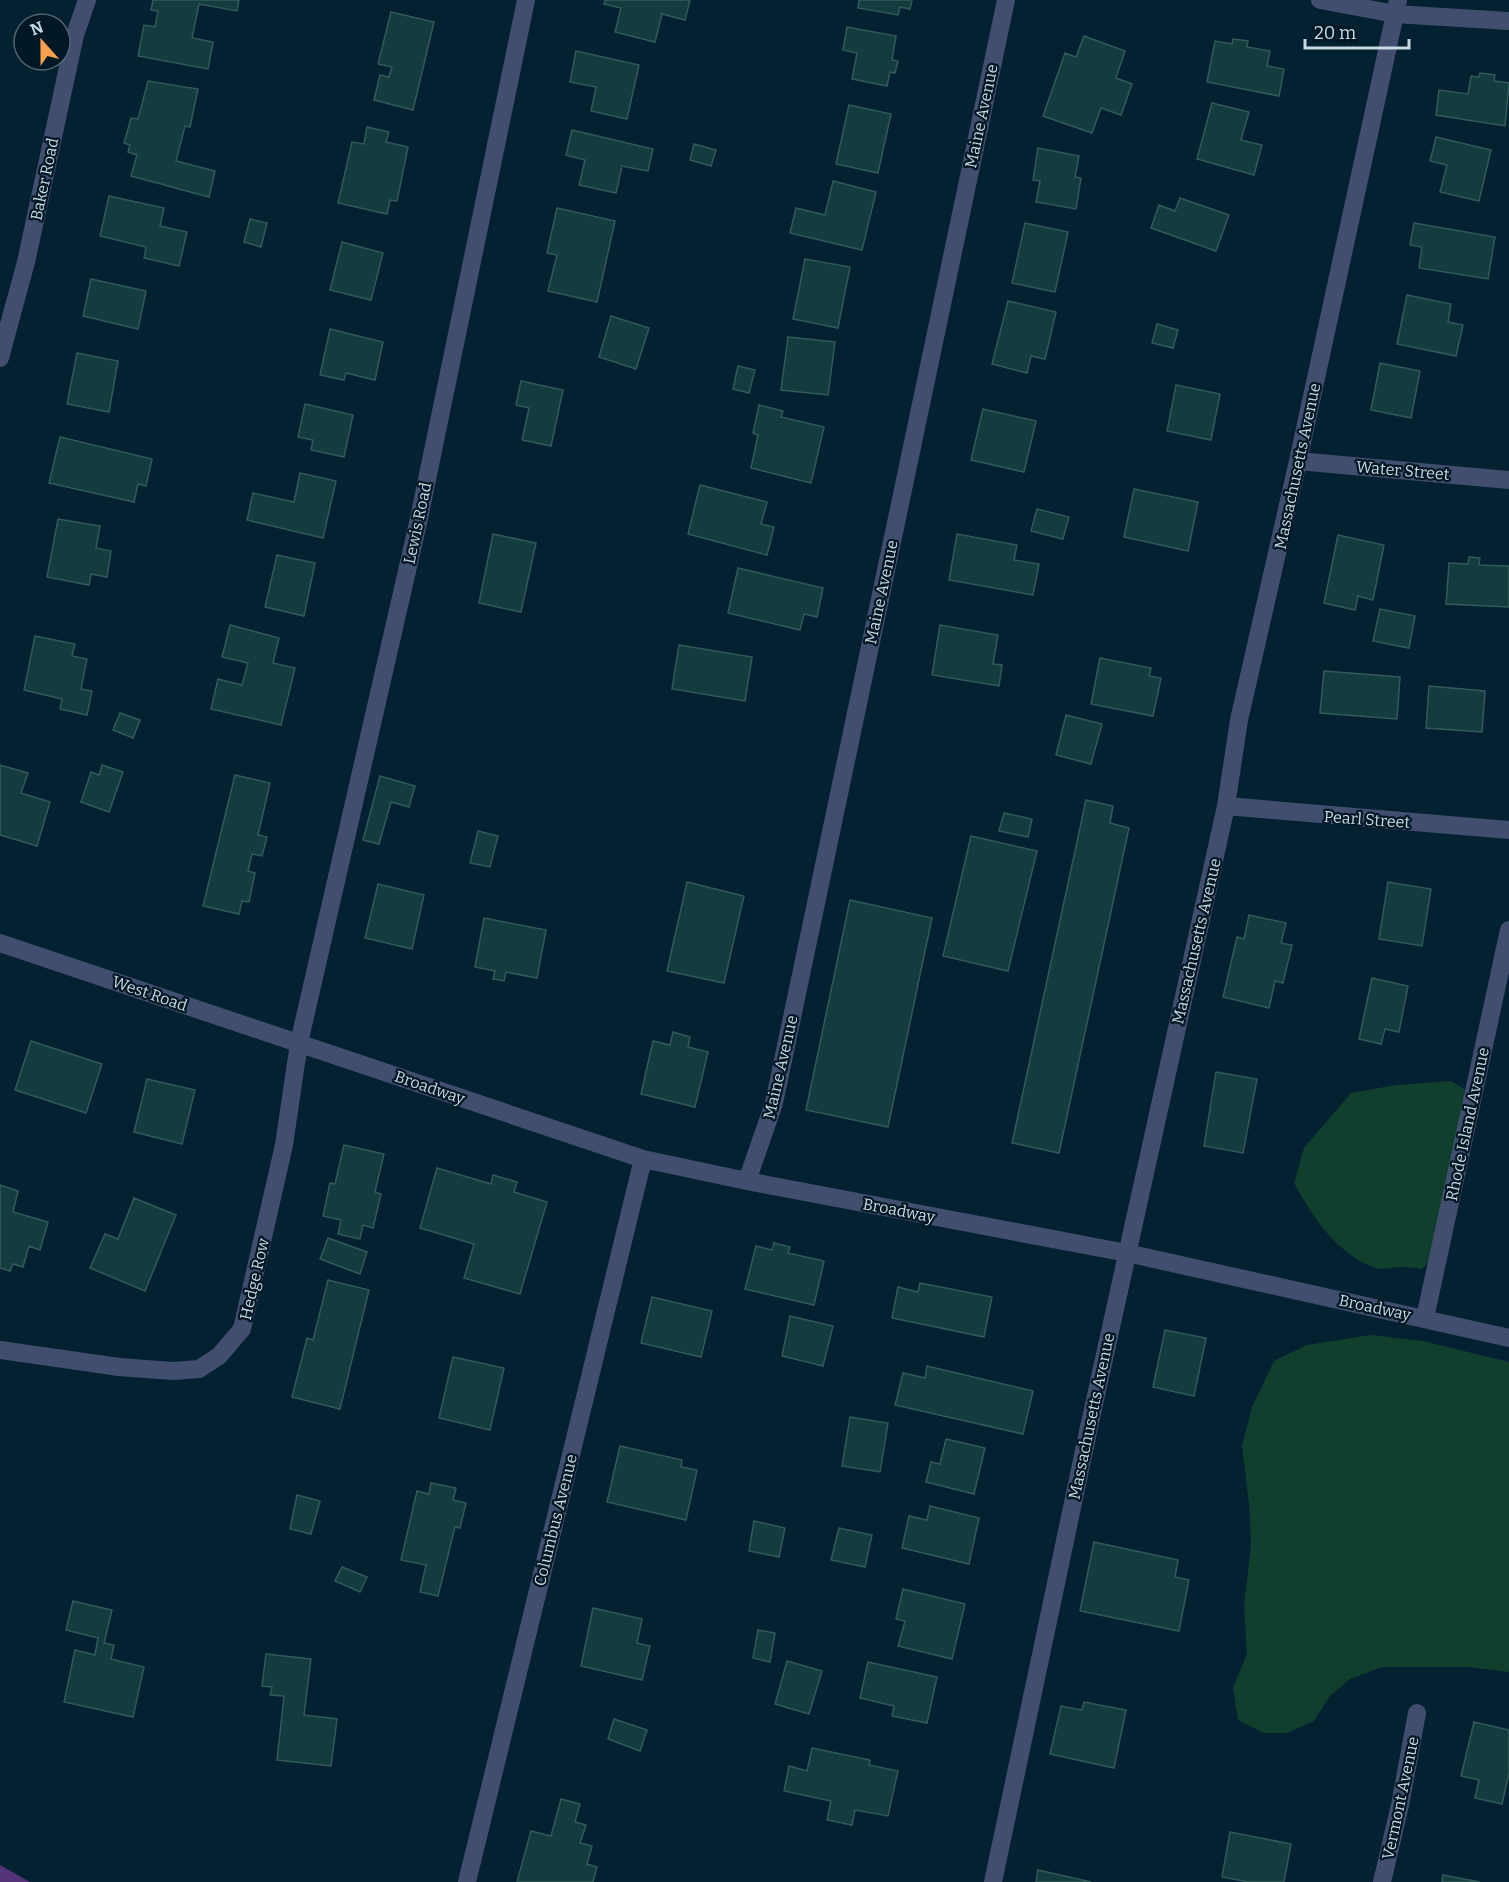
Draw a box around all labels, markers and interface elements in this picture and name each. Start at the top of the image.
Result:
north arrow [12,12,72,72]
scale bar [1305,12,1408,50]
text: N [28,17,46,40]
text: 20 m [1314,22,1356,44]
street label: Maine Avenue [961,62,1002,170]
street label: Baker Road [26,136,63,222]
street label: Massachusetts Avenue [1271,381,1324,551]
street label: Water Street [1356,457,1451,484]
street label: Lewis Road [400,480,436,566]
street label: Maine Avenue [861,538,902,646]
street label: Pearl Street [1323,807,1411,832]
street label: Massachusetts Avenue [1168,856,1225,1026]
street label: West Road [110,972,190,1015]
street label: Maine Avenue [759,1013,802,1121]
street label: Rhode Island Avenue [1442,1046,1493,1203]
street label: Broadway [392,1067,468,1109]
street label: Broadway [861,1194,937,1227]
street label: Hedge Row [236,1236,273,1322]
street label: Broadway [1337,1291,1413,1324]
street label: Massachusetts Avenue [1065,1331,1118,1501]
street label: Columbus Avenue [530,1452,581,1588]
street label: Vermont Avenue [1378,1735,1423,1861]

